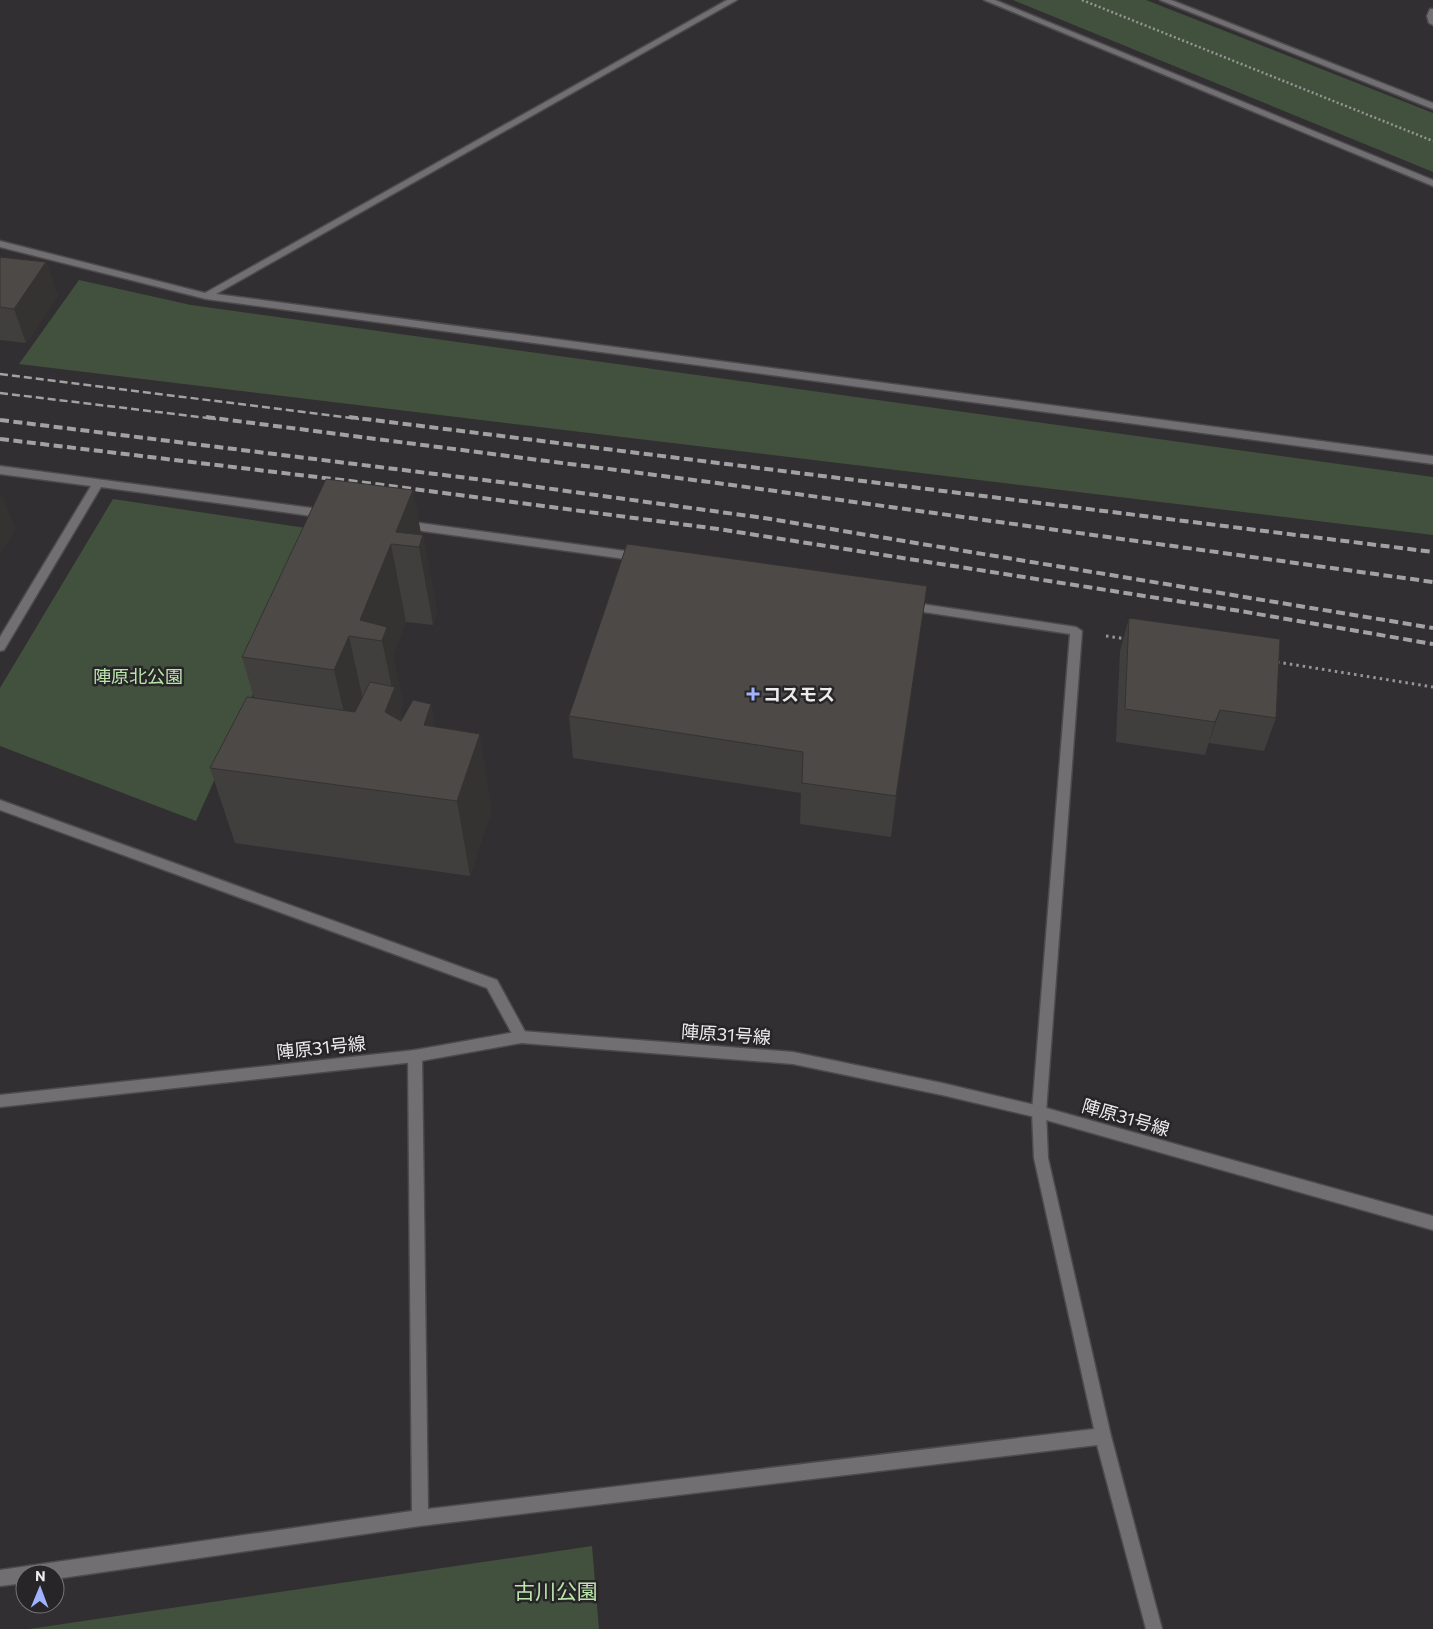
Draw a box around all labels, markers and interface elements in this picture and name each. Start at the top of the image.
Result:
park label: 陣原北公園 [93,665,183,687]
place label: コスモス [763,683,835,705]
marker: コスモス [747,688,759,700]
street label: 陣原31号線 [680,1020,772,1048]
street label: 陣原31号線 [275,1031,367,1063]
street label: 陣原31号線 [1080,1094,1172,1140]
north arrow [15,1564,65,1614]
text: N [35,1567,46,1584]
park label: 古川公園 [514,1578,598,1603]

